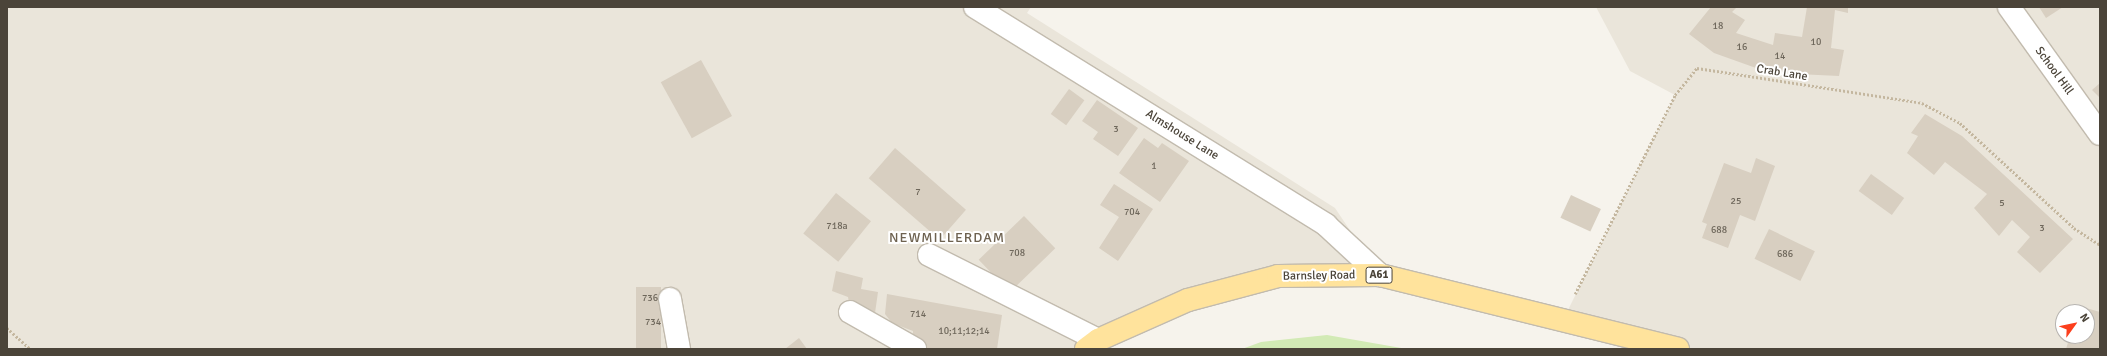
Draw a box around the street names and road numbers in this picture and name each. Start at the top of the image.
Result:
street label: School Hill [2032,44,2076,98]
street label: Crab Lane [1755,62,1809,84]
street label: Almshouse Lane [1143,107,1221,163]
road number: A61 [1365,266,1393,284]
street label: Barnsley Road [1283,268,1355,284]

